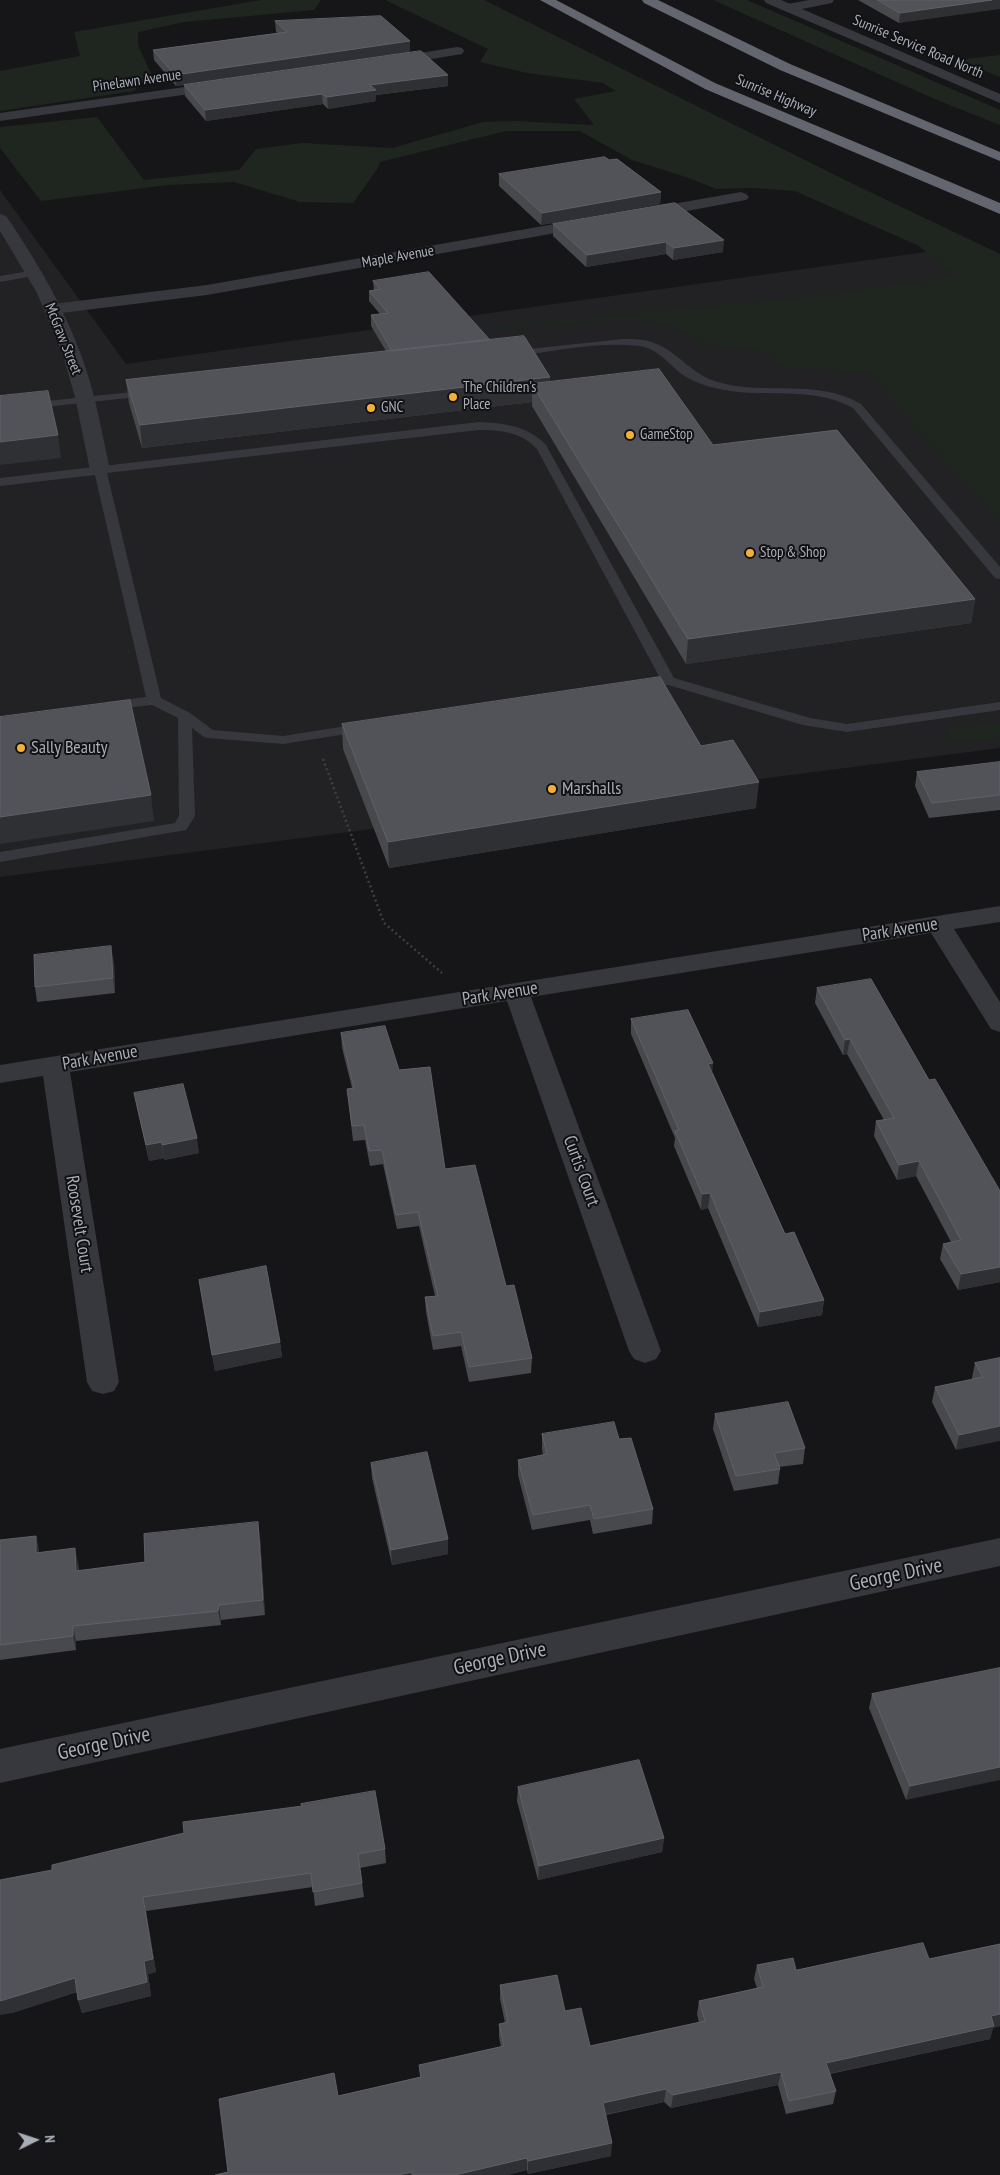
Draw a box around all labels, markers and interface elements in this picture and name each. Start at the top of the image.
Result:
street label: Sunrise Service Road North [850,11,986,83]
street label: Pinelawn Avenue [92,66,182,96]
street label: Sunrise Highway [733,71,819,121]
street label: Maple Avenue [361,242,435,272]
street label: McGraw Street [41,301,85,377]
place label: The Children's Place [463,379,536,414]
marker: The Children's Place [447,391,459,403]
place label: GNC [381,399,403,417]
marker: GNC [365,402,377,414]
place label: GameStop [640,426,693,444]
marker: GameStop [624,429,636,441]
place label: Stop & Shop [760,544,826,562]
marker: Stop & Shop [744,547,756,559]
place label: Sally Beauty [31,737,107,759]
marker: Sally Beauty [15,742,27,754]
place label: Marshalls [562,778,621,800]
marker: Marshalls [546,783,558,795]
street label: Park Avenue [861,913,939,947]
street label: Park Avenue [461,977,539,1011]
street label: Park Avenue [61,1041,139,1075]
street label: Curtis Court [558,1133,604,1209]
street label: Roosevelt Court [61,1174,97,1274]
street label: George Drive [847,1553,945,1597]
street label: George Drive [451,1637,549,1681]
street label: George Drive [55,1722,153,1766]
north arrow [10,2115,60,2165]
text: N [41,2135,59,2143]

